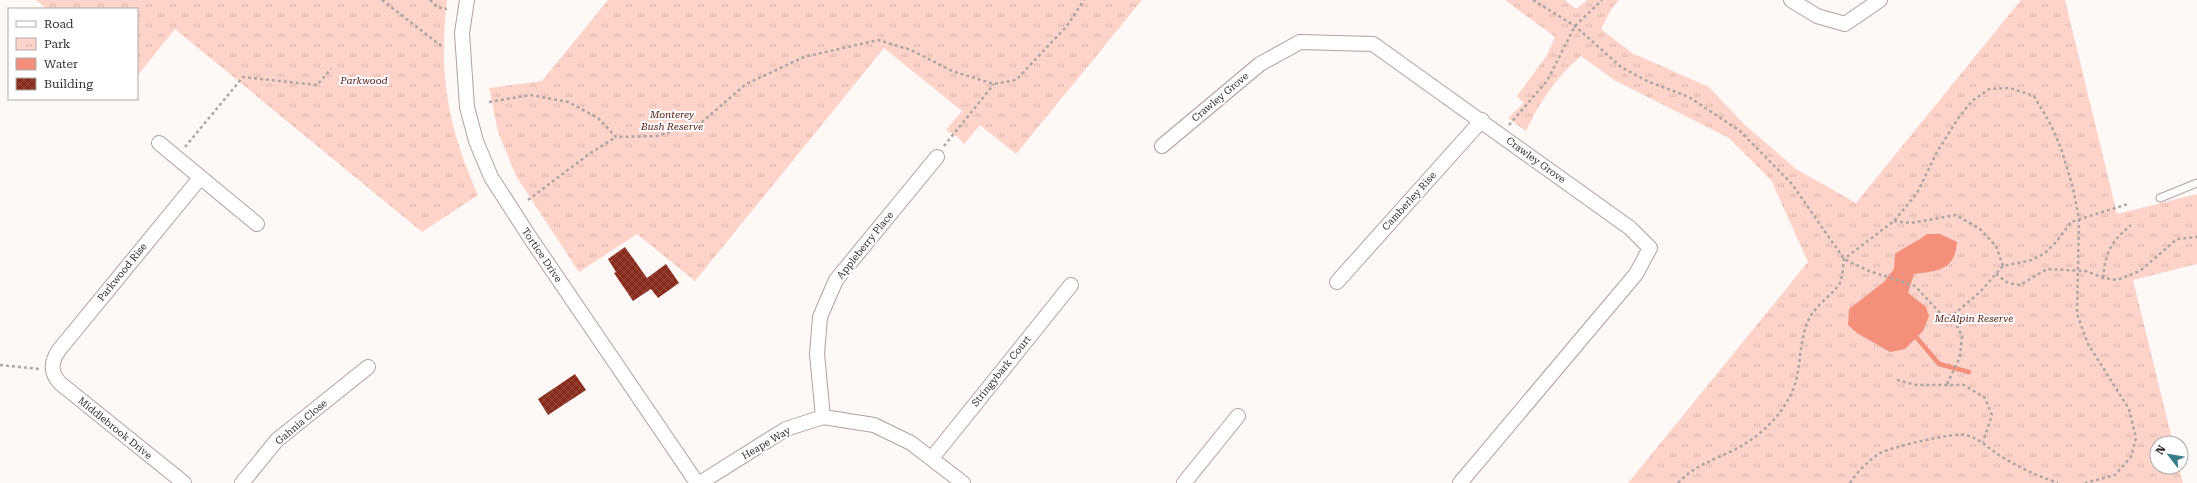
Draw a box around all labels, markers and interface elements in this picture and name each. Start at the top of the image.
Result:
legend [8,8,138,100]
text: Road [44,17,74,31]
text: Park [44,37,71,51]
text: Water [44,57,78,71]
street label: Crawley Grove [1189,70,1251,124]
park label: Parkwood [339,75,388,86]
text: Building [44,77,93,91]
park label: Monterey Bush Reserve [640,109,703,132]
street label: Crawley Grove [1504,135,1568,185]
street label: Camberley Rise [1380,169,1438,233]
street label: Appleberry Place [835,209,896,281]
street label: Tortice Drive [520,226,564,285]
street label: Parkwood Rise [95,240,149,303]
park label: McAlpin Reserve [1934,313,2013,324]
street label: Stringybark Court [969,333,1033,409]
street label: Middlebrook Drive [76,395,155,461]
street label: Gahnia Close [273,397,329,447]
street label: Heape Way [740,425,792,461]
north arrow [2149,435,2189,475]
text: N [2153,443,2169,457]

